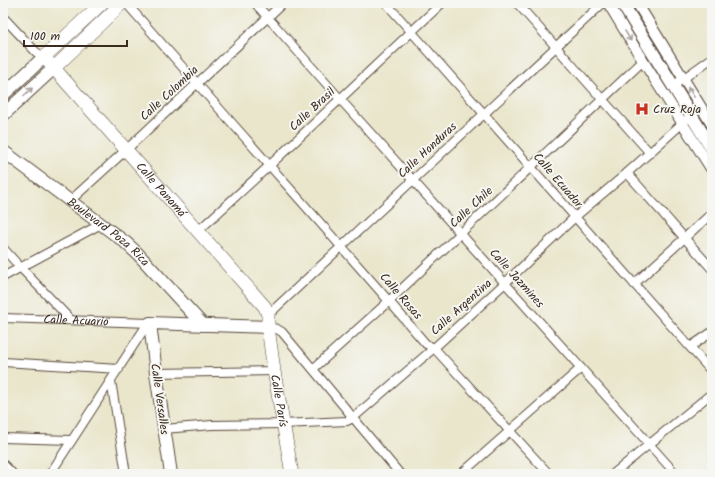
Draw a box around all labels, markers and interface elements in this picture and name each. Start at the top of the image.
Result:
scale bar [24,22,127,48]
text: 100 m [30,27,61,46]
one-way arrow [625,30,633,42]
street label: Calle Colombia [136,61,203,126]
street label: Calle Brasil [285,83,340,136]
one-way arrow [687,86,695,98]
one-way arrow [23,87,34,96]
place label: Cruz Roja [653,100,702,119]
hospital icon: Cruz Roja [634,101,650,117]
street label: Calle Honduras [393,118,461,183]
street label: Calle Ecuador [528,148,588,213]
street label: Calle Panamá [131,158,191,223]
street label: Calle Chile [445,182,498,233]
street label: Boulevard Poza Rica [63,193,154,271]
street label: Calle Jazmines [485,244,549,312]
street label: Calle Rosas [375,269,427,324]
street label: Calle Argentina [426,274,497,340]
street label: Calle Acuario [43,310,109,332]
street label: Calle Versalles [145,362,174,436]
street label: Calle París [265,373,293,429]

